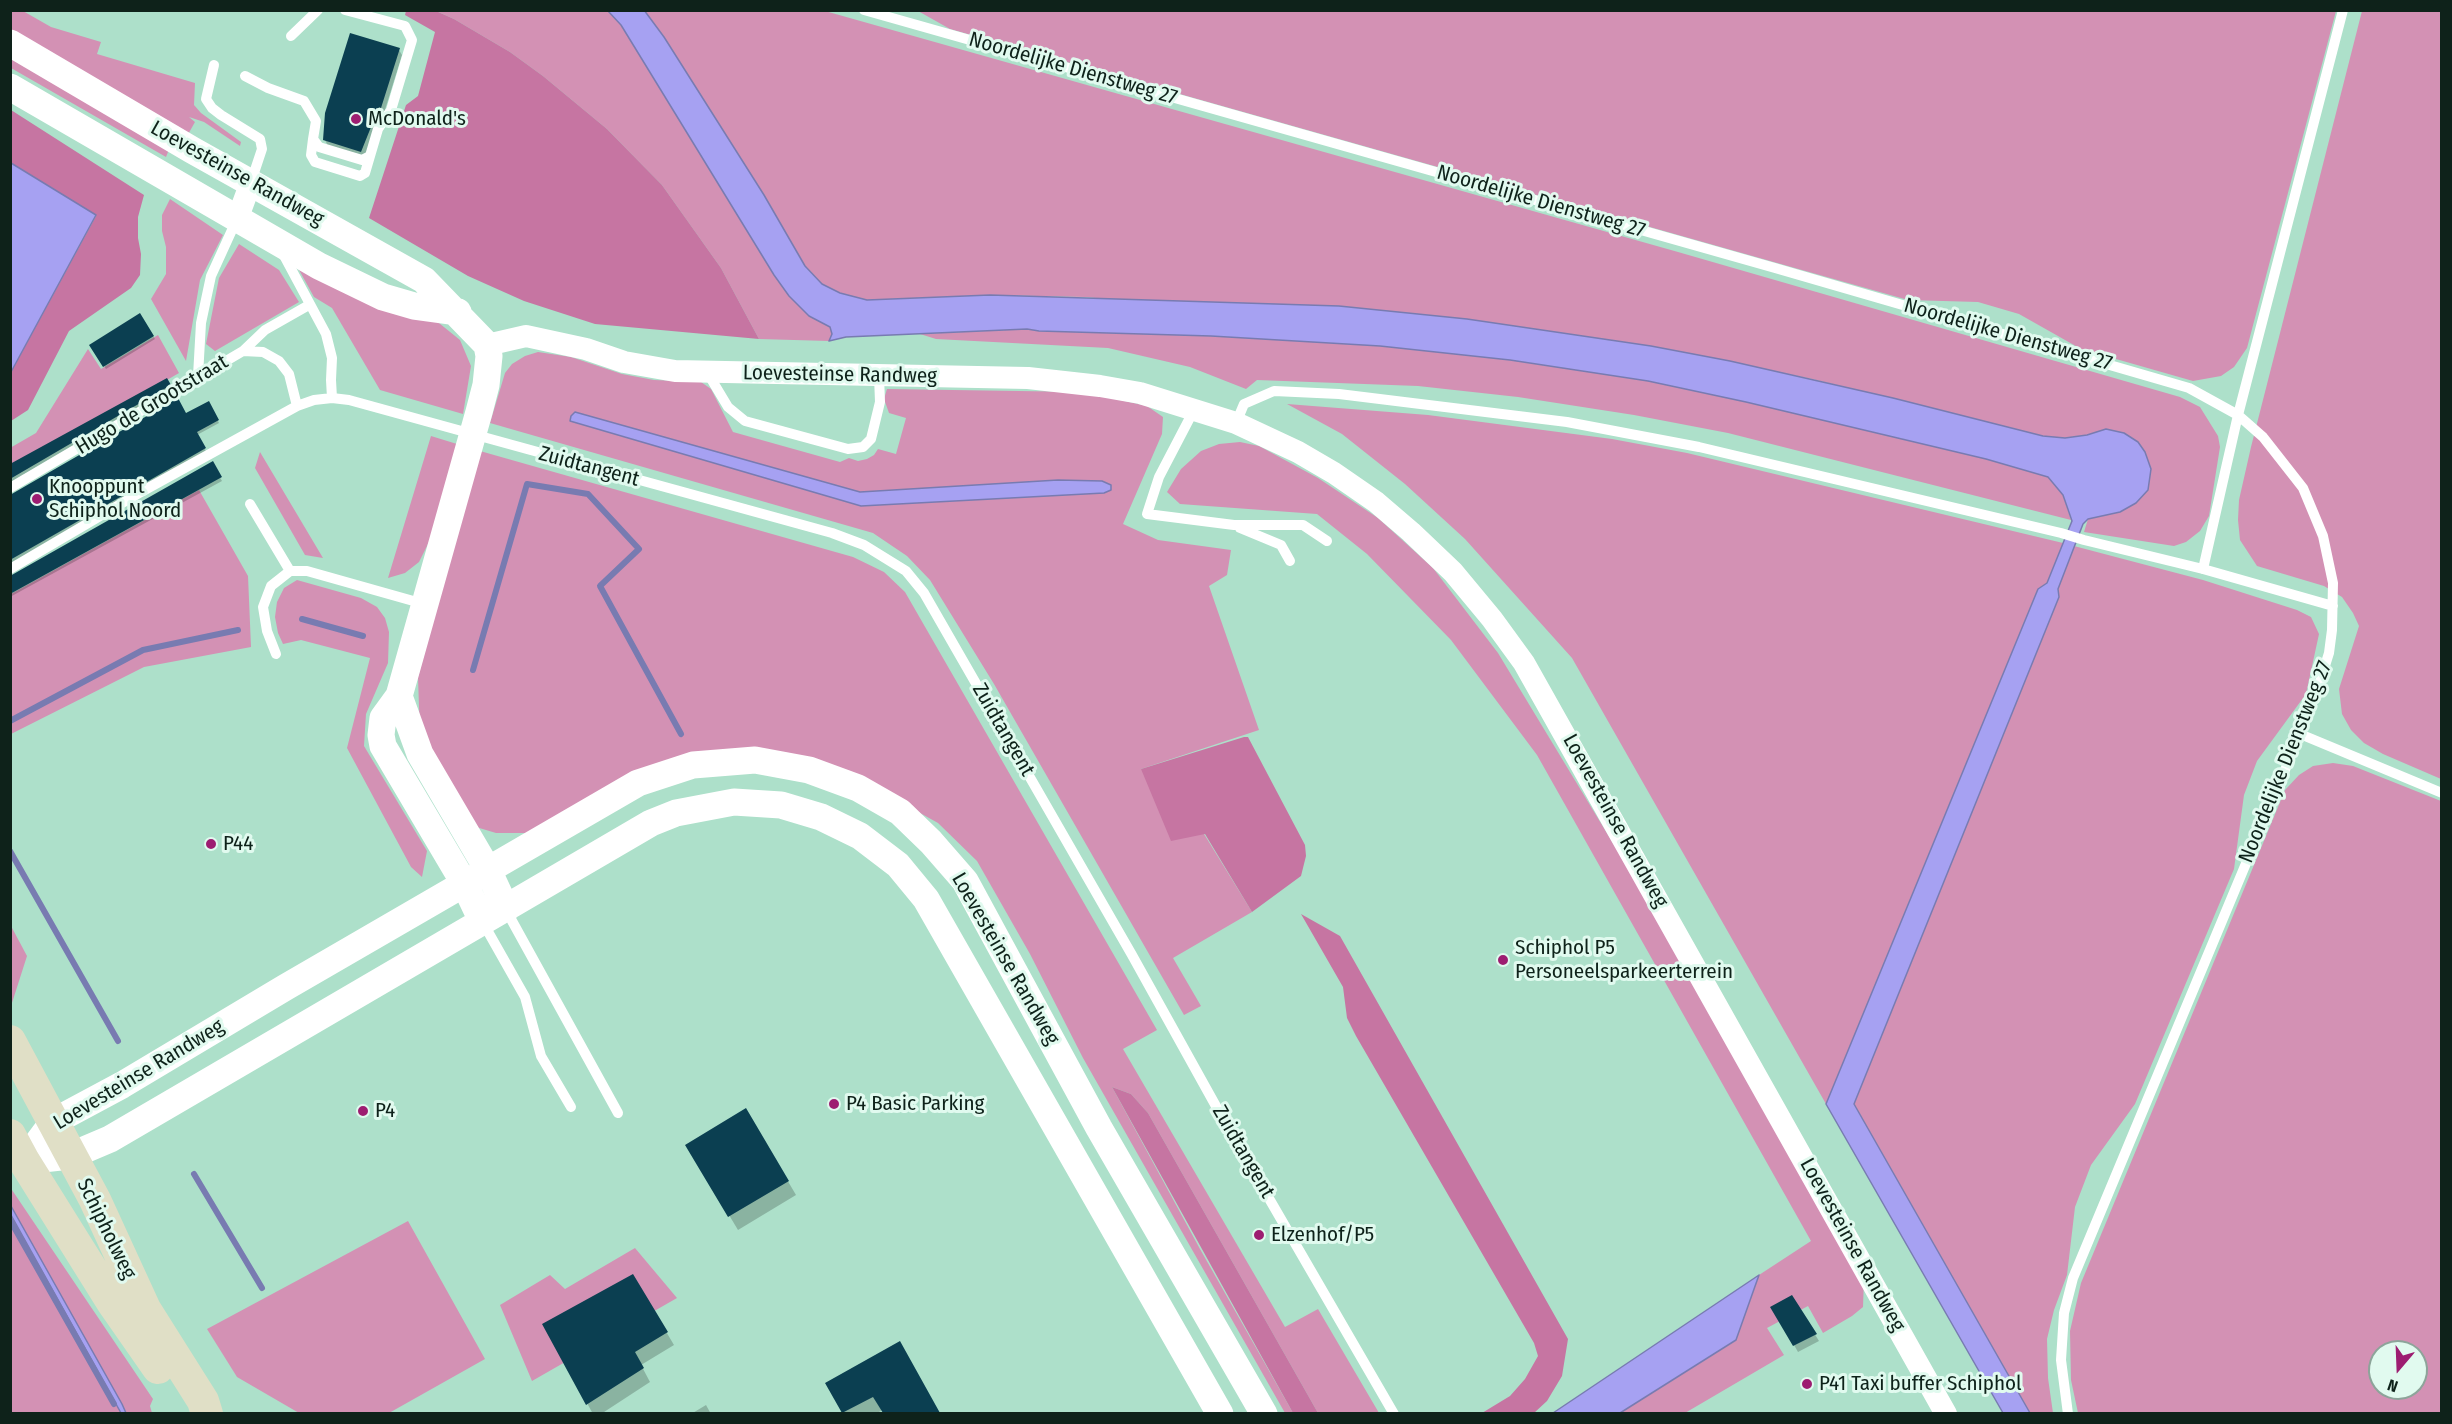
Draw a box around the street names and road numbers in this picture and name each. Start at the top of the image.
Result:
street label: Noordelijke Dienstweg 27 [966,27,1180,111]
street label: Loevesteinse Randweg [146,116,328,232]
street label: Noordelijke Dienstweg 27 [1434,160,1648,244]
street label: Noordelijke Dienstweg 27 [1901,293,2115,377]
street label: Hugo de Grootstraat [71,350,233,460]
street label: Loevesteinse Randweg [743,361,937,389]
street label: Zuidtangent [536,442,642,492]
street label: Noordelijke Dienstweg 27 [2234,657,2338,867]
street label: Zuidtangent [966,679,1040,781]
street label: Loevesteinse Randweg [1557,730,1673,912]
street label: Loevesteinse Randweg [946,869,1064,1049]
street label: Loevesteinse Randweg [49,1014,229,1136]
street label: Zuidtangent [1206,1101,1280,1203]
street label: Loevesteinse Randweg [1794,1154,1910,1336]
street label: Schipholweg [71,1175,141,1283]

